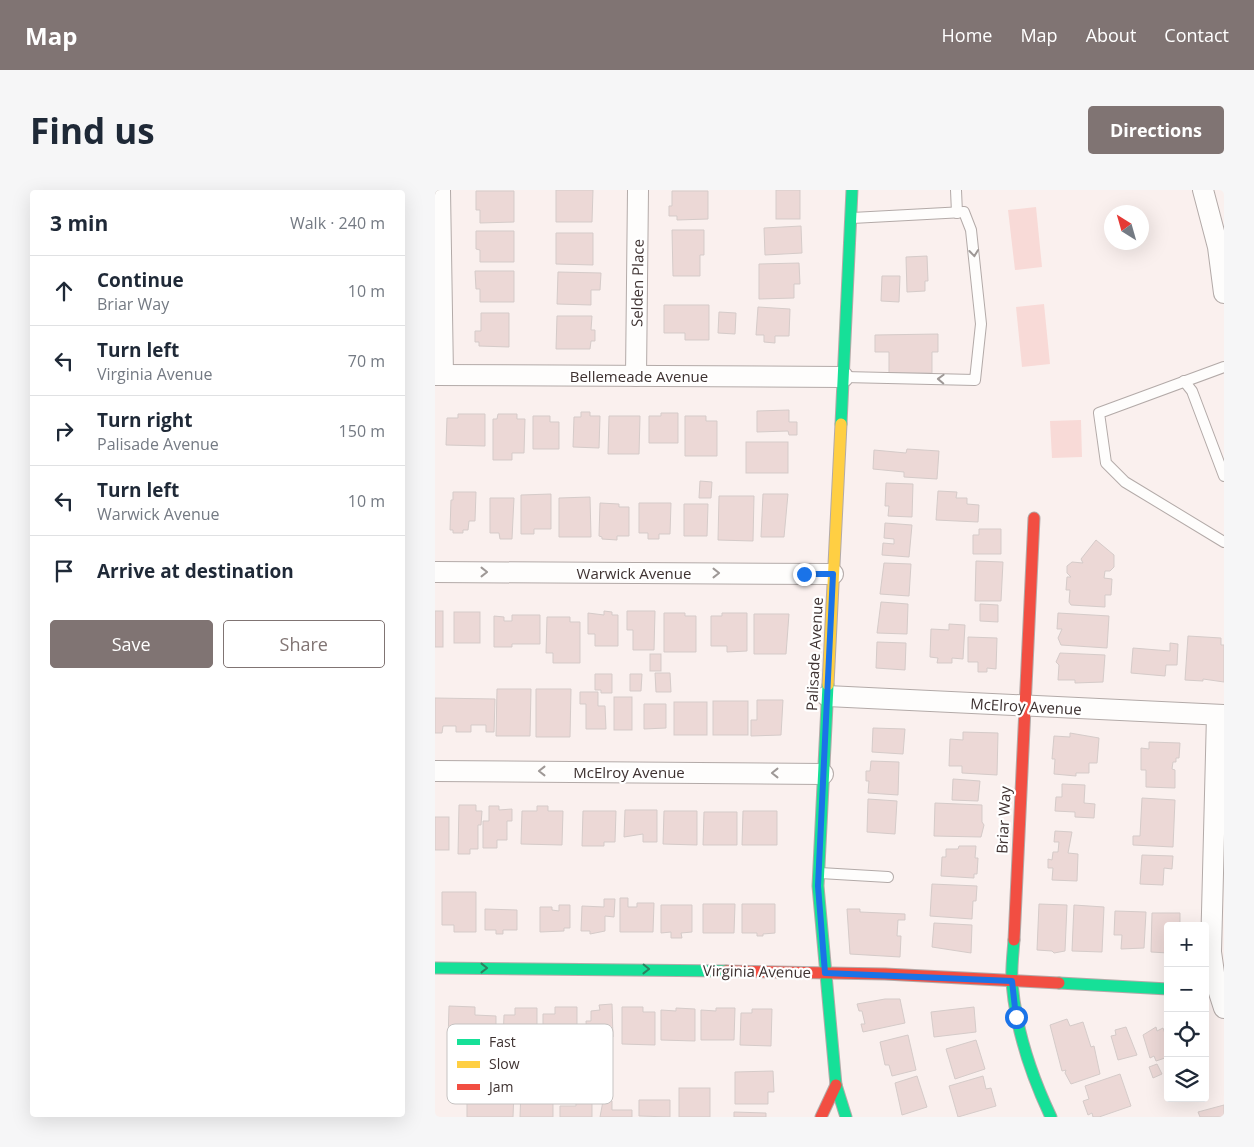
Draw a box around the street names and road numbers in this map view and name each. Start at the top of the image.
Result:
street label: Selden Place [626,239,648,327]
street label: Bellemeade Avenue [570,366,708,386]
street label: Warwick Avenue [577,563,691,583]
street label: Palisade Avenue [801,596,827,712]
street label: McElroy Avenue [970,693,1082,719]
street label: McElroy Avenue [573,762,685,782]
street label: Briar Way [991,785,1015,854]
street label: Virginia Avenue [703,960,811,982]

